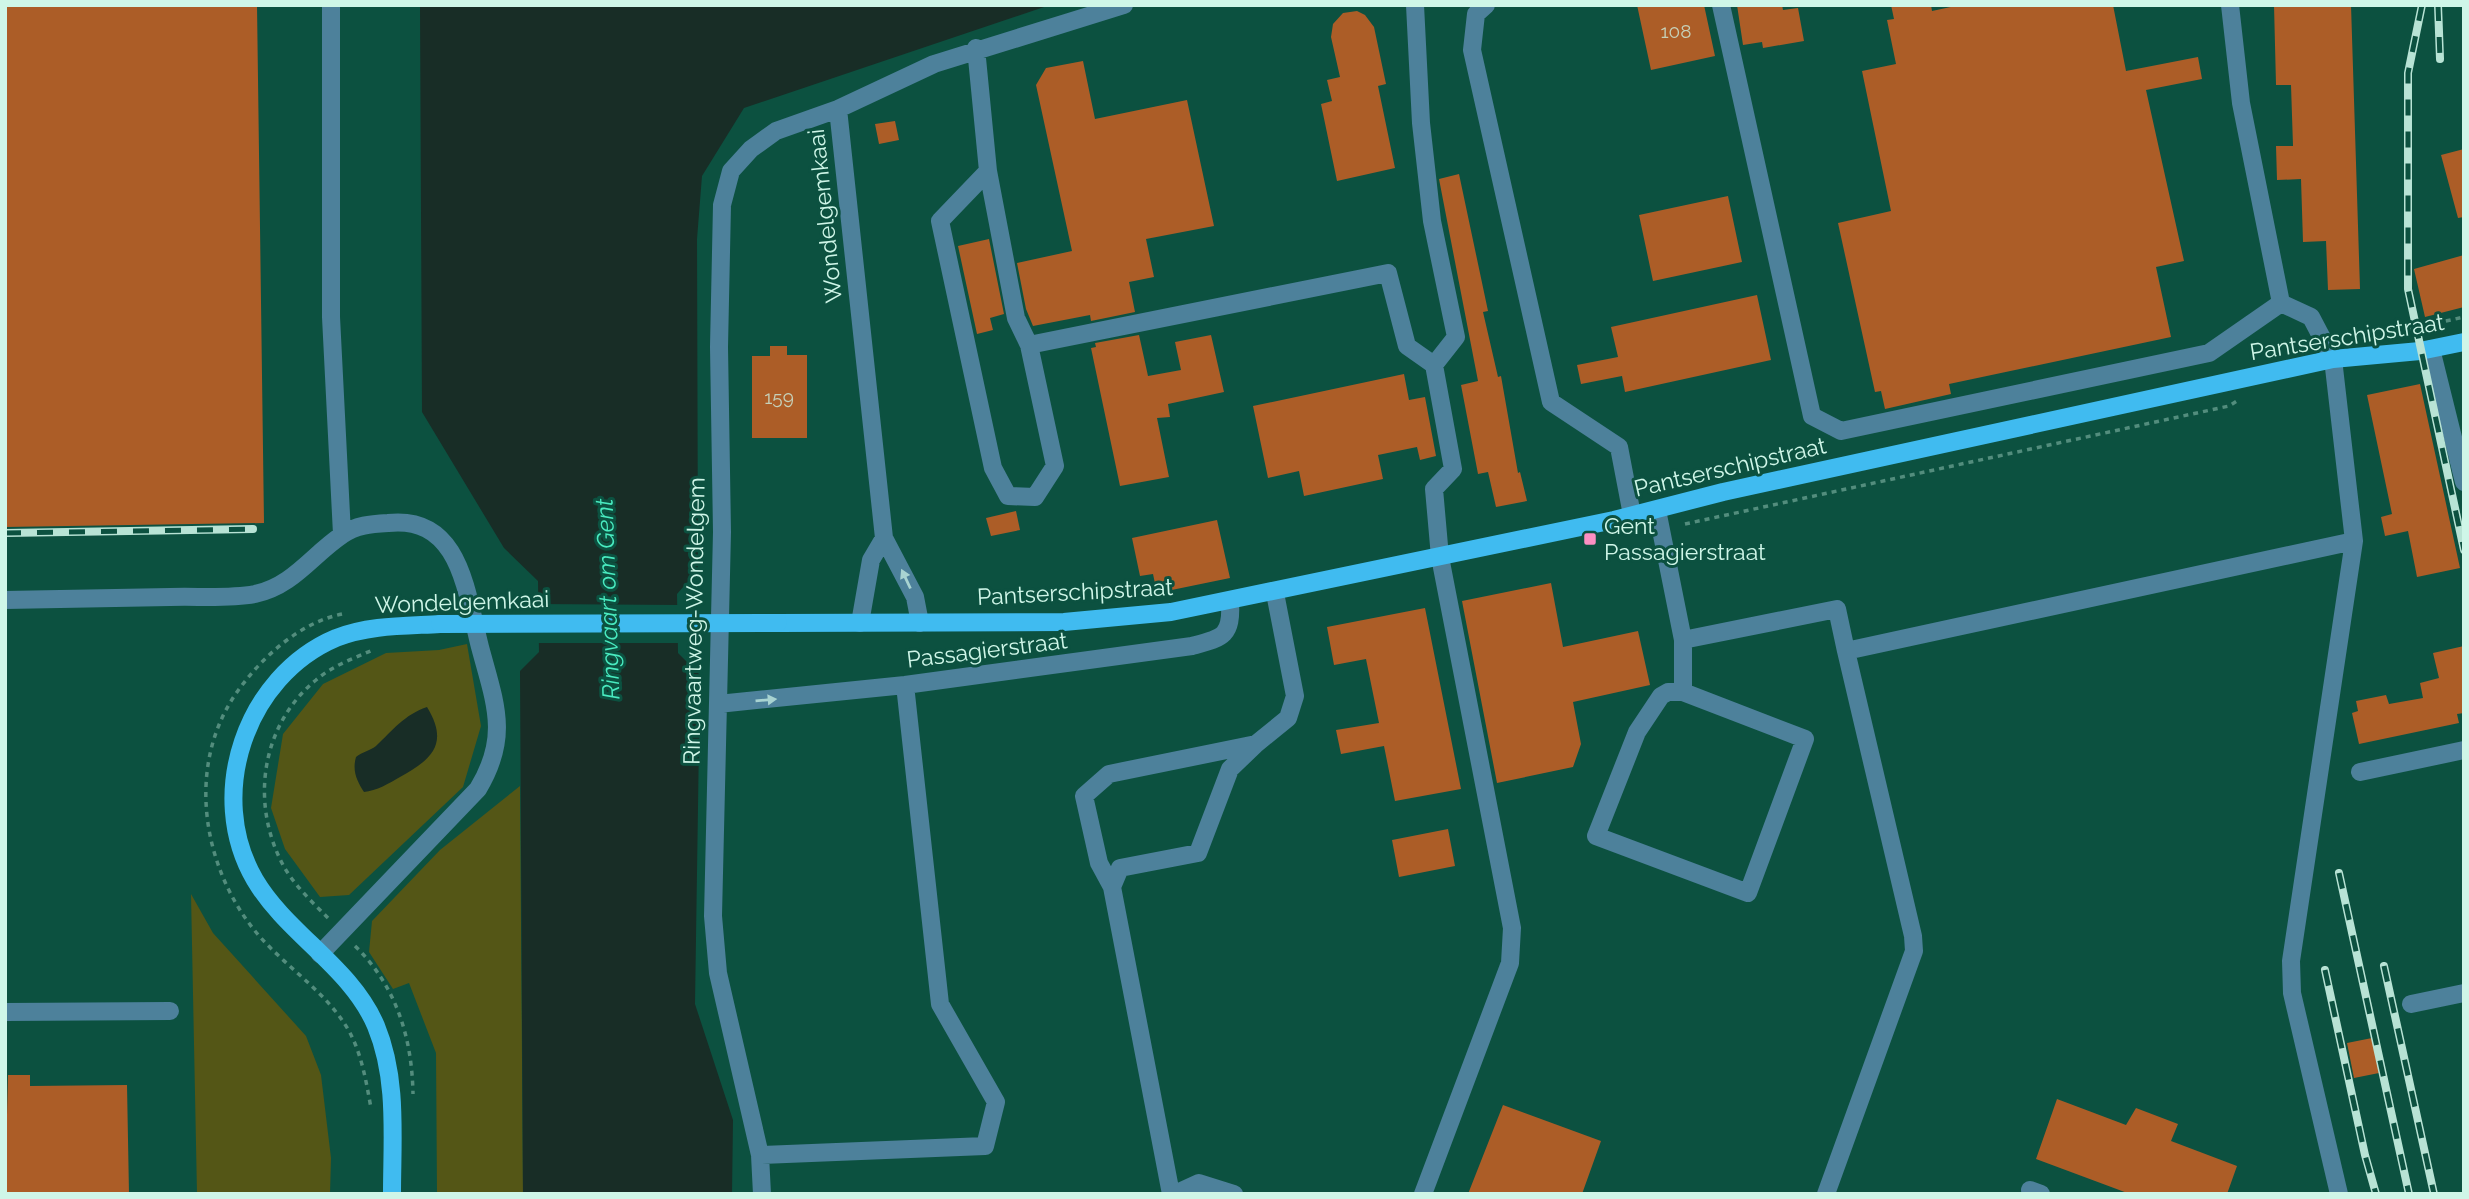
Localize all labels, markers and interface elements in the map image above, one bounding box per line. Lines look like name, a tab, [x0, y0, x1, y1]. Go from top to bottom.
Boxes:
house number: 108	[1660, 20, 1692, 42]
street label: Wondelgemkaai	[802, 128, 847, 304]
street label: Pantserschipstraat	[2248, 308, 2446, 365]
house number: 159	[764, 386, 794, 408]
street label: Pantserschipstraat	[1631, 431, 1829, 502]
street label: Ringvaartweg-Wondelgem	[677, 477, 710, 765]
water label: Ringvaart om Gent	[589, 498, 625, 700]
place label: Gent Passagierstraat	[1604, 512, 1766, 565]
marker: Gent Passagierstraat	[1582, 531, 1598, 547]
one-way arrow	[900, 569, 912, 589]
street label: Pantserschipstraat	[976, 573, 1174, 610]
street label: Wondelgemkaai	[374, 585, 550, 618]
street label: Passagierstraat	[905, 626, 1069, 673]
one-way arrow	[755, 694, 777, 705]

